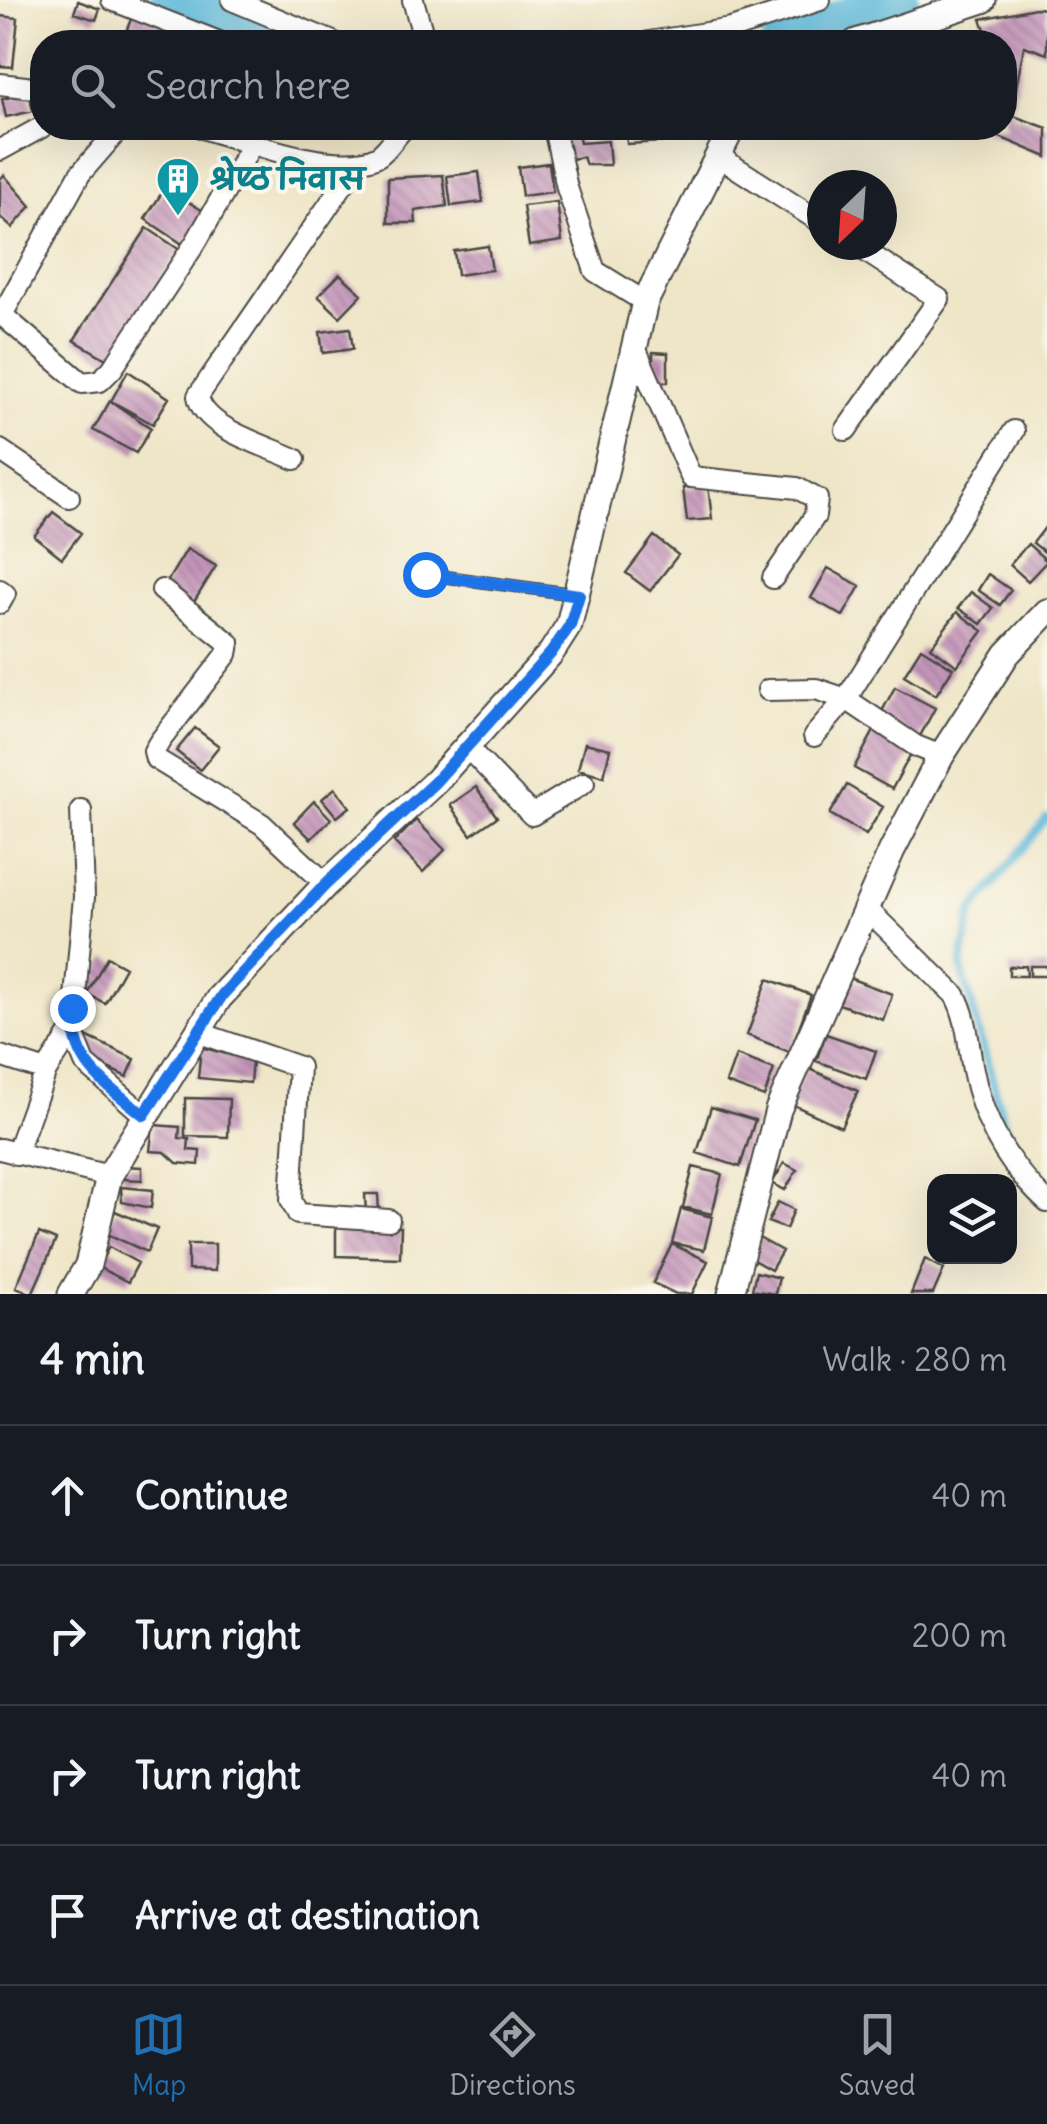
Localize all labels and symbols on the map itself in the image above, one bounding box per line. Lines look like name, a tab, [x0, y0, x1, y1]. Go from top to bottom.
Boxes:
building icon: श्रेष्ठ निवास	[155, 156, 201, 217]
place label: श्रेष्ठ निवास	[210, 156, 367, 198]
north arrow	[807, 170, 897, 260]
route start	[403, 552, 449, 598]
route end	[50, 986, 96, 1032]

